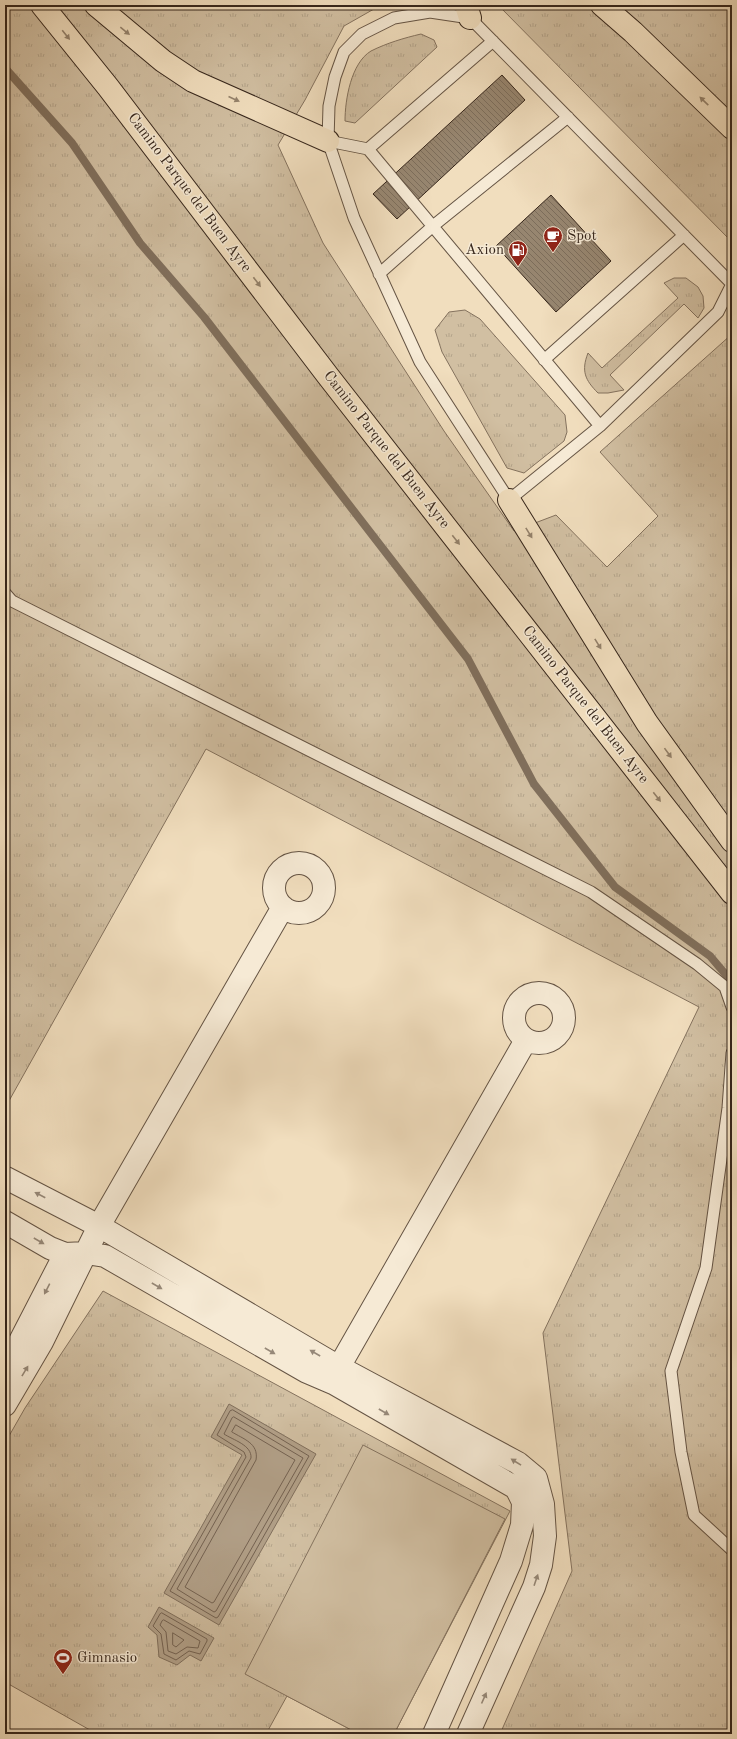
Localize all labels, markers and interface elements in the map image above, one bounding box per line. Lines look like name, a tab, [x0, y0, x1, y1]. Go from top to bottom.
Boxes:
one-way arrow	[120, 26, 130, 35]
one-way arrow	[62, 30, 71, 41]
one-way arrow	[229, 96, 240, 102]
one-way arrow	[699, 96, 709, 106]
street label: Camino Parque del Buen Ayre	[124, 111, 254, 276]
cafe icon: Spot	[542, 225, 564, 253]
place label: Spot	[567, 229, 597, 244]
fuel station icon: Axion	[507, 239, 529, 267]
place label: Axion	[465, 243, 504, 258]
one-way arrow	[253, 277, 261, 288]
street label: Camino Parque del Buen Ayre	[320, 368, 452, 532]
one-way arrow	[526, 527, 533, 539]
one-way arrow	[452, 535, 461, 546]
street label: Camino Parque del Buen Ayre	[519, 623, 651, 787]
one-way arrow	[594, 638, 601, 649]
one-way arrow	[664, 747, 672, 758]
one-way arrow	[653, 792, 661, 803]
one-way arrow	[34, 1192, 46, 1198]
one-way arrow	[33, 1238, 45, 1245]
one-way arrow	[44, 1283, 50, 1295]
one-way arrow	[151, 1283, 163, 1290]
one-way arrow	[264, 1347, 276, 1354]
one-way arrow	[309, 1350, 321, 1357]
one-way arrow	[21, 1366, 29, 1376]
one-way arrow	[378, 1409, 390, 1416]
one-way arrow	[510, 1458, 522, 1465]
one-way arrow	[534, 1573, 540, 1585]
sports icon: Gimnasio	[52, 1647, 74, 1675]
place label: Gimnasio	[77, 1651, 137, 1666]
one-way arrow	[481, 1693, 487, 1704]

